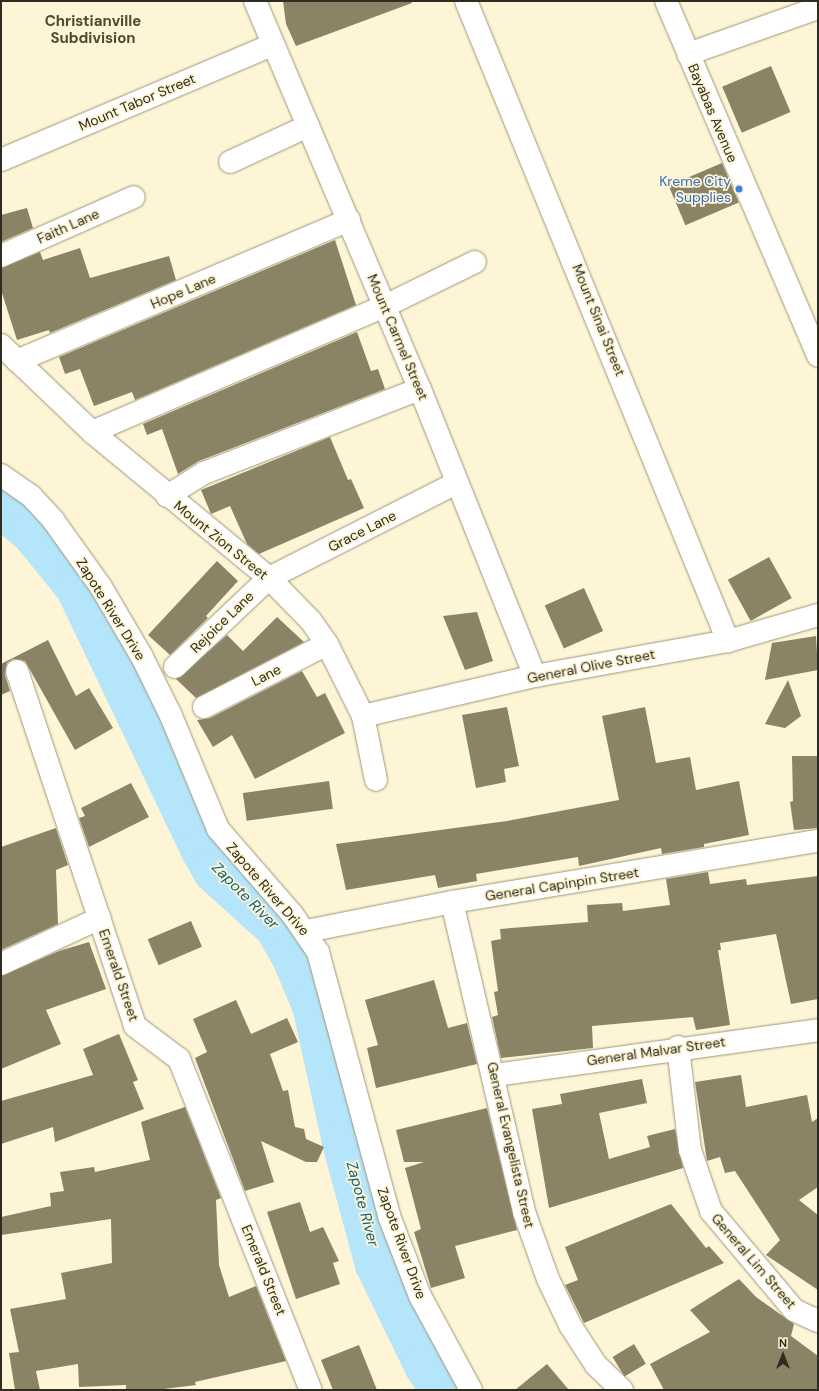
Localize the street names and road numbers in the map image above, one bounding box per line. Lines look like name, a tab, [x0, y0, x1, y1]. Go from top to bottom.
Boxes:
street label: Bayabas Avenue	[685, 61, 741, 165]
street label: Mount Tabor Street	[76, 70, 198, 134]
street label: Faith Lane	[34, 205, 102, 247]
street label: Mount Sinai Street	[569, 262, 629, 378]
street label: Hope Lane	[148, 270, 218, 312]
street label: Mount Carmel Street	[364, 272, 432, 402]
street label: Mount Zion Street	[171, 497, 271, 583]
street label: Grace Lane	[325, 507, 399, 555]
street label: Zapote River Drive	[73, 555, 149, 663]
street label: Rejoice Lane	[187, 588, 257, 656]
street label: General Olive Street	[526, 645, 656, 687]
street label: Lane	[248, 660, 284, 690]
street label: Zapote River Drive	[223, 839, 313, 939]
street label: General Capinpin Street	[484, 864, 640, 904]
street label: Emerald Street	[95, 927, 143, 1023]
street label: General Malvar Street	[586, 1033, 726, 1069]
street label: General Evangelista Street	[484, 1060, 538, 1230]
street label: Zapote River Drive	[374, 1185, 430, 1301]
street label: General Lim Street	[708, 1210, 800, 1312]
street label: Emerald Street	[238, 1222, 290, 1318]

